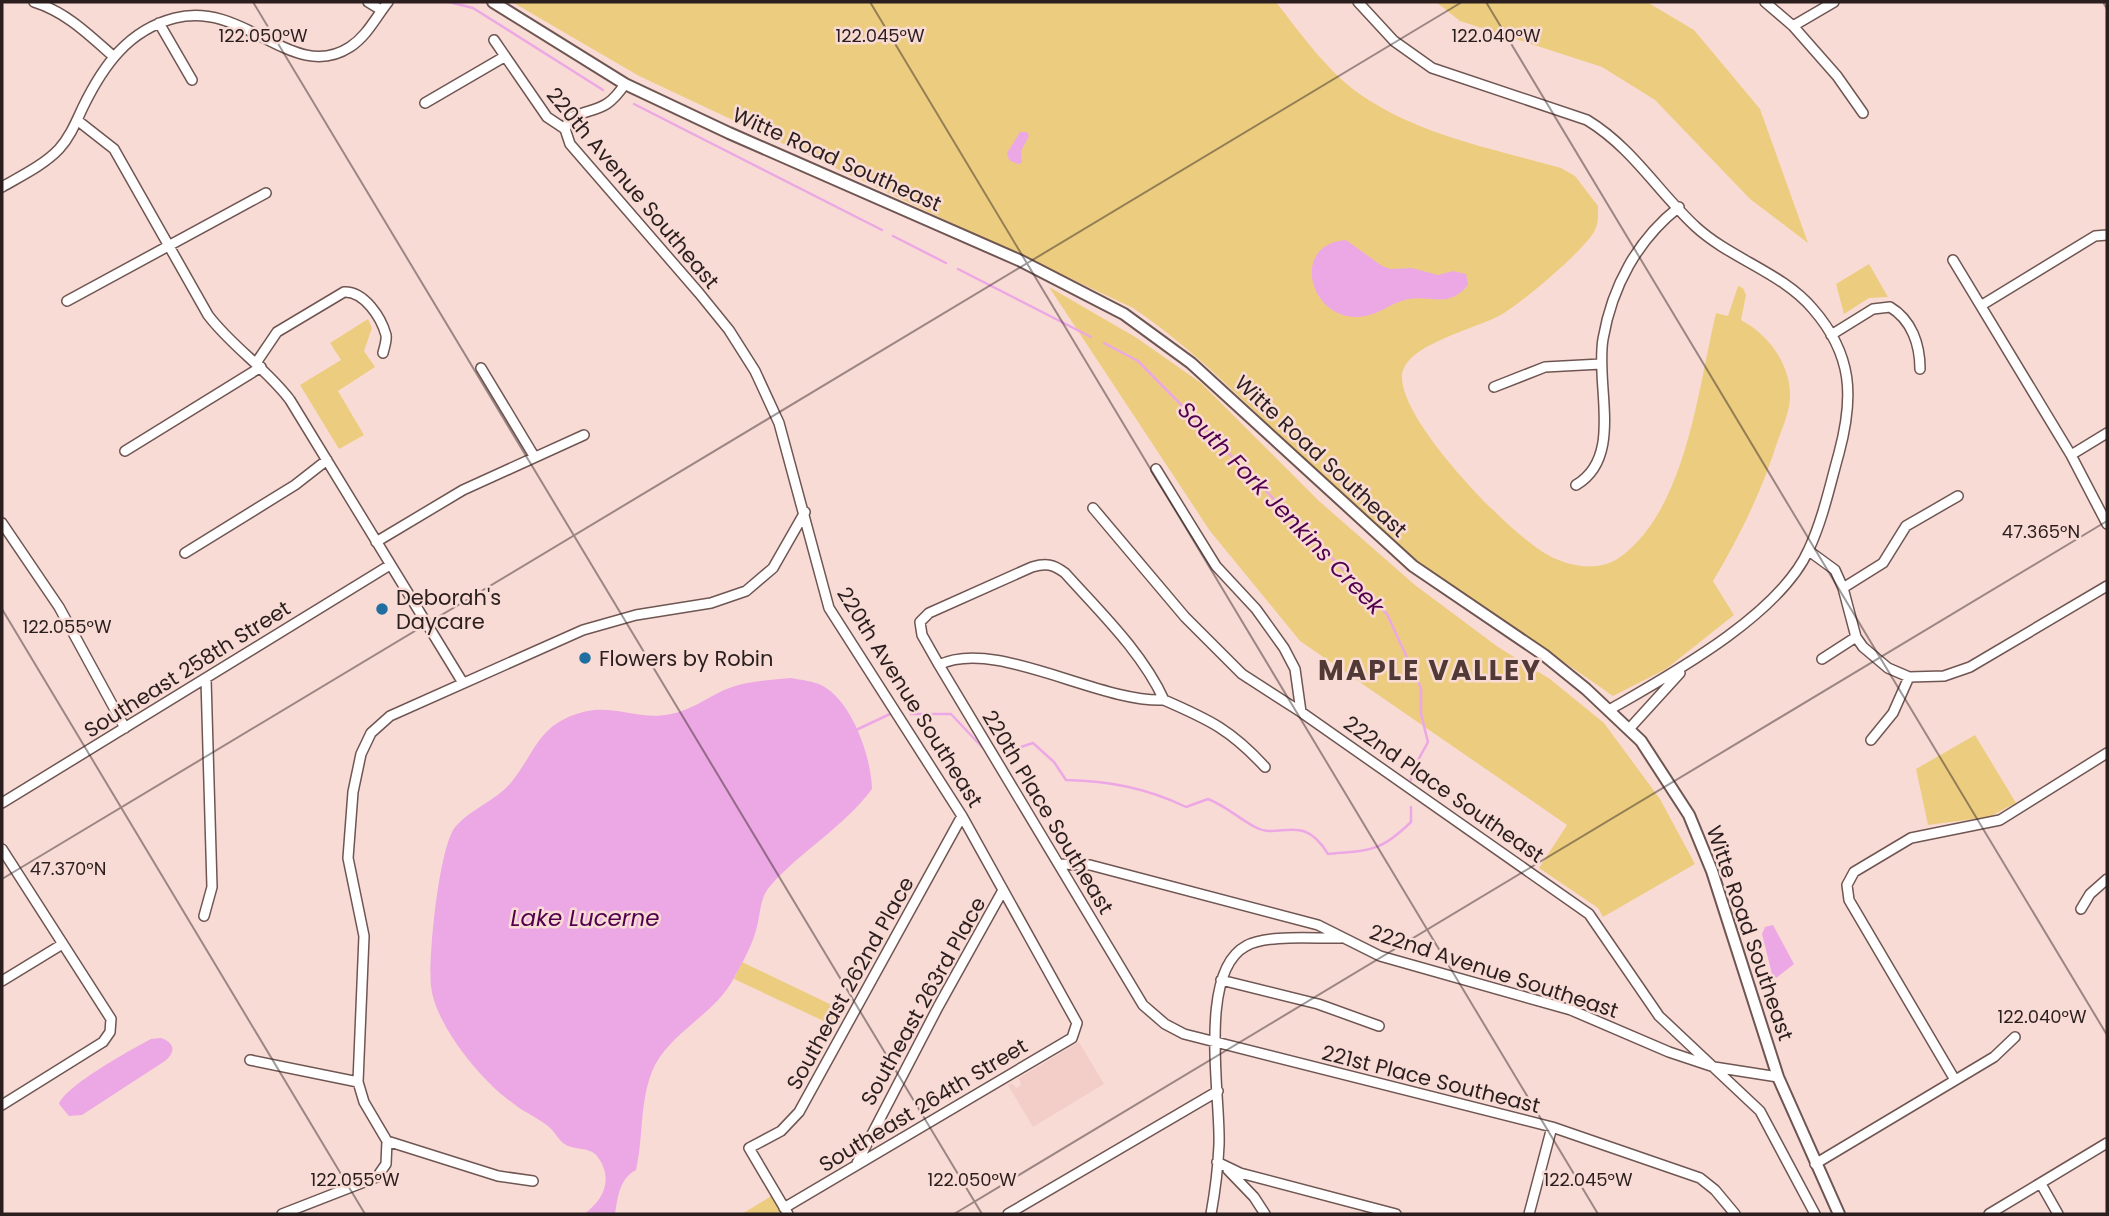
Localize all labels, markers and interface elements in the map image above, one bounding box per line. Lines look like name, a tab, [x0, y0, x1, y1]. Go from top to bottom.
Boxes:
text: 122.050°W	[218, 23, 308, 48]
text: 122.045°W	[835, 23, 925, 48]
text: 122.040°W	[1451, 23, 1541, 48]
street label: 220th Avenue Southeast	[540, 81, 726, 295]
street label: Witte Road Southeast	[728, 100, 946, 218]
street label: Witte Road Southeast	[1229, 368, 1413, 544]
water label: South Fork Jenkins Creek	[1170, 394, 1392, 623]
text: 47.365°N	[2002, 519, 2080, 544]
street label: 220th Avenue Southeast	[830, 581, 990, 813]
place label: Deborah's Daycare	[396, 583, 501, 636]
street label: Southeast 258th Street	[78, 594, 296, 744]
marker: Deborah's Daycare	[374, 601, 390, 617]
text: 122.055°W	[22, 614, 112, 639]
place label: Flowers by Robin	[599, 644, 773, 673]
marker: Flowers by Robin	[577, 650, 593, 666]
district label: MAPLE VALLEY	[1318, 651, 1542, 690]
street label: 220th Place Southeast	[976, 705, 1120, 919]
street label: 222nd Place Southeast	[1338, 709, 1550, 869]
street label: Witte Road Southeast	[1700, 821, 1800, 1045]
text: 47.370°N	[30, 856, 106, 881]
street label: Southeast 262nd Place	[779, 871, 921, 1095]
street label: Southeast 263rd Place	[853, 891, 993, 1111]
water label: Lake Lucerne	[511, 902, 659, 934]
street label: 222nd Avenue Southeast	[1366, 917, 1622, 1025]
text: 122.040°W	[1997, 1004, 2087, 1029]
street label: Southeast 264th Street	[813, 1031, 1033, 1179]
street label: 221st Place Southeast	[1319, 1038, 1543, 1120]
text: 122.055°W	[310, 1167, 400, 1192]
text: 122.050°W	[927, 1167, 1017, 1192]
text: 122.045°W	[1543, 1167, 1633, 1192]

